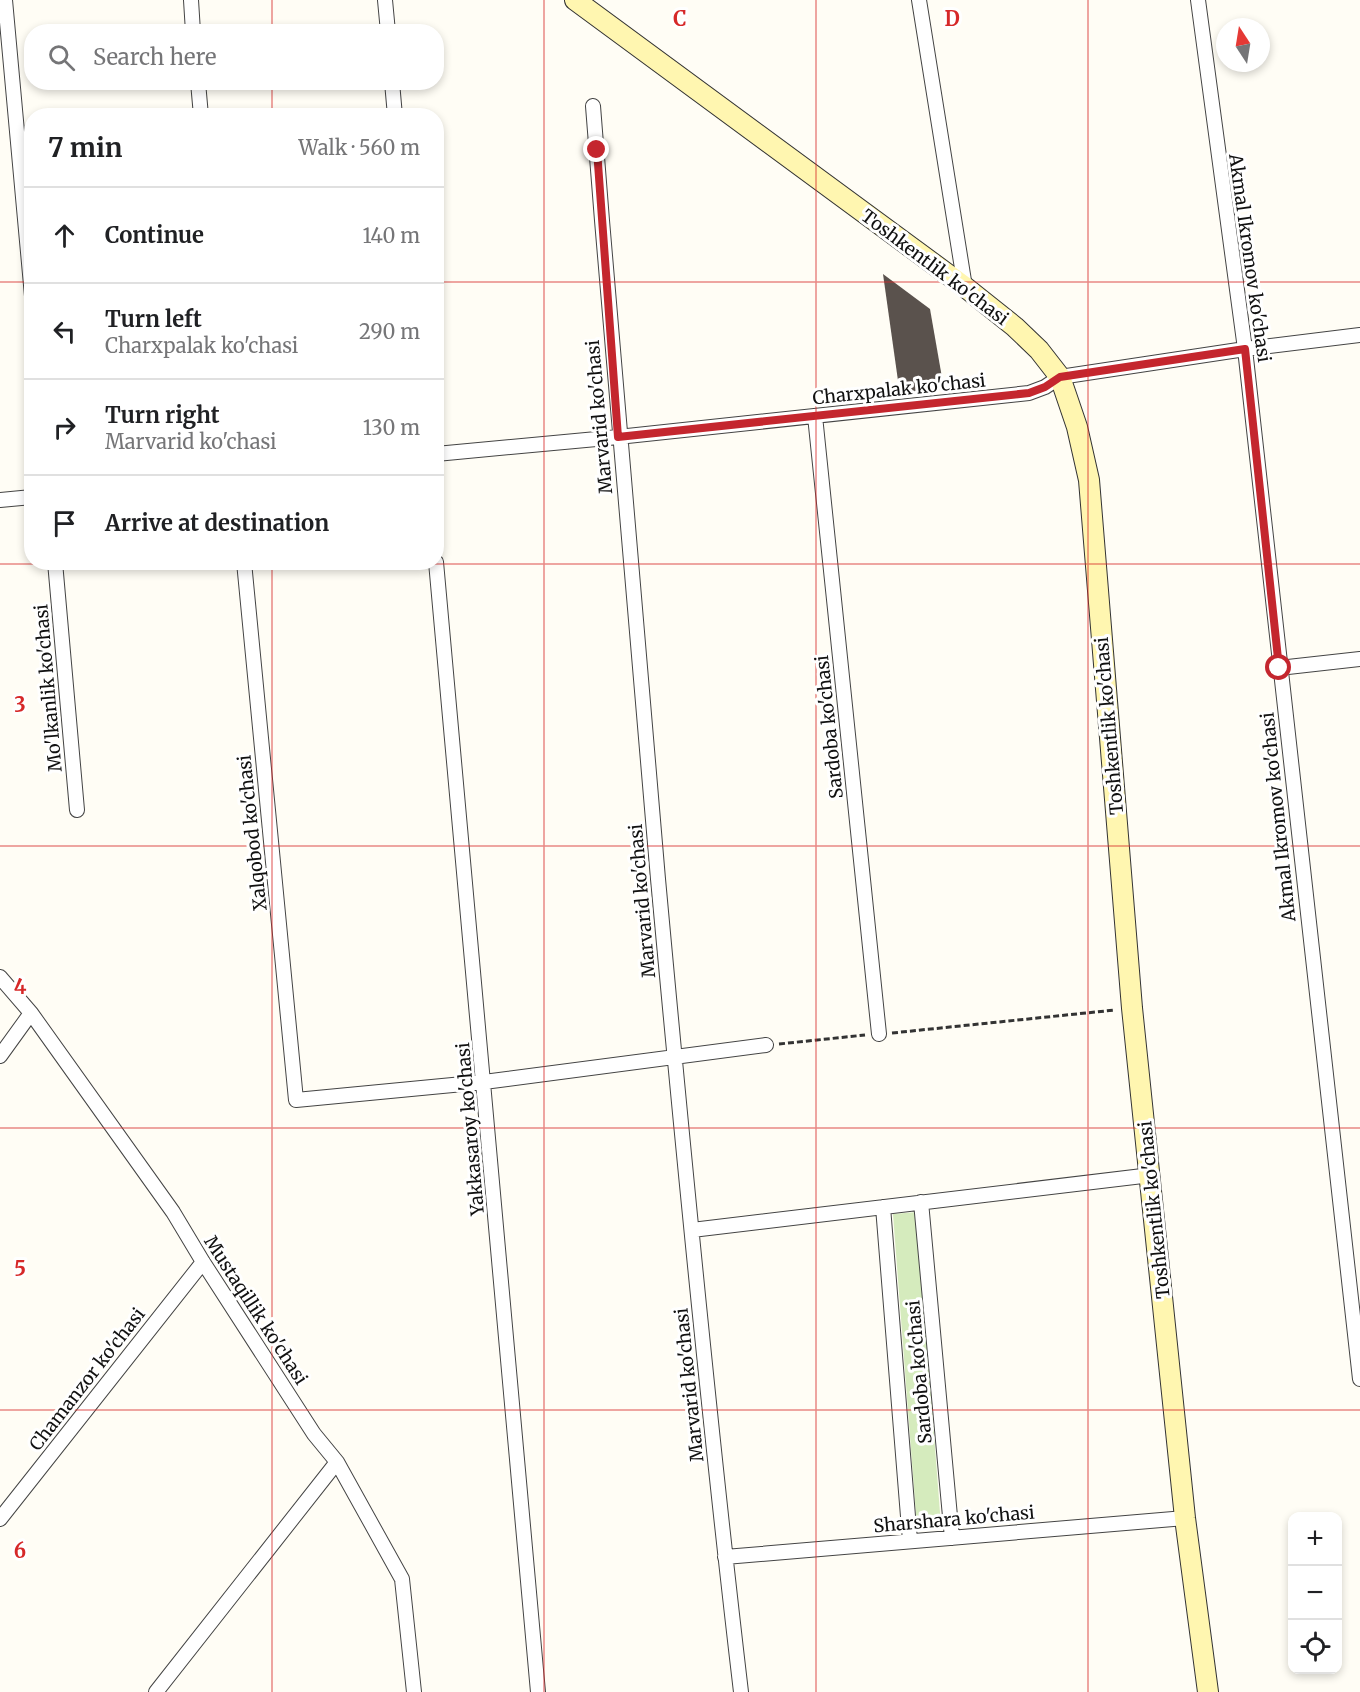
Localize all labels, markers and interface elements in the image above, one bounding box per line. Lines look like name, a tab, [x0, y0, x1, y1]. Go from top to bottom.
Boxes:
text: C	[673, 6, 687, 31]
text: D	[944, 6, 960, 31]
north arrow	[1216, 18, 1270, 72]
search box	[24, 24, 444, 90]
icon: search	[45, 41, 78, 74]
text: Search here	[93, 43, 216, 71]
text: 7 min	[48, 131, 122, 164]
text: Walk · 560 m	[299, 135, 420, 160]
route end	[583, 136, 609, 162]
street label: Akmal Ikromov ko'chasi	[1224, 151, 1276, 364]
street label: Toshkentlik ko'chasi	[857, 204, 1013, 330]
icon: ahead	[48, 219, 81, 252]
text: Continue	[105, 221, 204, 249]
text: 140 m	[363, 223, 420, 248]
text: Turn left	[105, 305, 202, 333]
icon: left	[48, 315, 81, 348]
text: 290 m	[359, 319, 420, 344]
text: Charxpalak ko'chasi	[105, 333, 298, 358]
street label: Marvarid ko'chasi	[581, 339, 617, 495]
street label: Charxpalak ko'chasi	[811, 368, 987, 410]
text: Turn right	[105, 401, 219, 429]
icon: right	[48, 411, 81, 444]
text: 130 m	[363, 415, 420, 440]
text: Marvarid ko'chasi	[105, 429, 277, 454]
icon: arrive	[48, 507, 81, 540]
text: Arrive at destination	[105, 509, 329, 537]
street label: Mo'lkanlik ko'chasi	[29, 603, 67, 773]
street label: Toshkentlik ko'chasi	[1090, 636, 1128, 816]
street label: Sardoba ko'chasi	[810, 654, 848, 800]
route start	[1265, 654, 1291, 680]
text: 3	[14, 692, 26, 717]
street label: Akmal Ikromov ko'chasi	[1256, 711, 1301, 924]
street label: Xalqobod ko'chasi	[232, 754, 272, 912]
street label: Marvarid ko'chasi	[624, 823, 660, 979]
text: 4	[14, 974, 27, 999]
street label: Yakkasaroy ko'chasi	[451, 1041, 489, 1217]
street label: Toshkentlik ko'chasi	[1133, 1120, 1175, 1300]
street label: Mustaqillik ko'chasi	[199, 1231, 313, 1389]
text: 5	[14, 1256, 26, 1281]
street label: Sardoba ko'chasi	[901, 1299, 937, 1445]
street label: Chamanzor ko'chasi	[24, 1303, 150, 1455]
street label: Marvarid ko'chasi	[669, 1307, 709, 1463]
street label: Sharshara ko'chasi	[873, 1500, 1036, 1537]
map controls	[1288, 1512, 1342, 1674]
button: +	[1288, 1512, 1342, 1566]
text: 6	[14, 1538, 26, 1563]
button: −	[1288, 1566, 1342, 1620]
button: locate	[1288, 1620, 1342, 1674]

